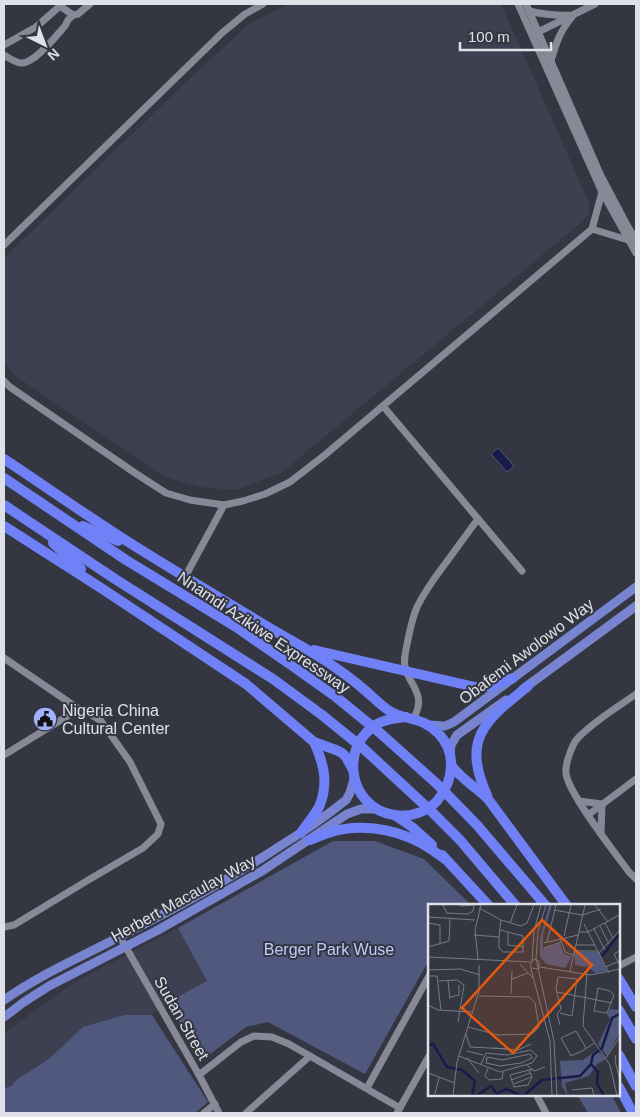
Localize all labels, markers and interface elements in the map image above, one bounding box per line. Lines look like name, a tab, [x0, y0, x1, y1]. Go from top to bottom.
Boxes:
north arrow	[20, 20, 70, 70]
scale bar	[460, 20, 551, 52]
text: 100 m	[468, 28, 510, 45]
text: N	[45, 45, 63, 64]
street label: Nnamdi Azikiwe Expressway	[175, 568, 353, 696]
street label: Obafemi Awolowo Way	[456, 595, 597, 707]
place label: Nigeria China Cultural Center	[62, 702, 170, 737]
public building icon: Nigeria China Cultural Center	[32, 706, 58, 732]
street label: Herbert Macaulay Way	[108, 852, 258, 945]
inset map	[428, 904, 620, 1097]
park label: Berger Park Wuse	[264, 941, 394, 958]
street label: Sudan Street	[151, 974, 213, 1063]

